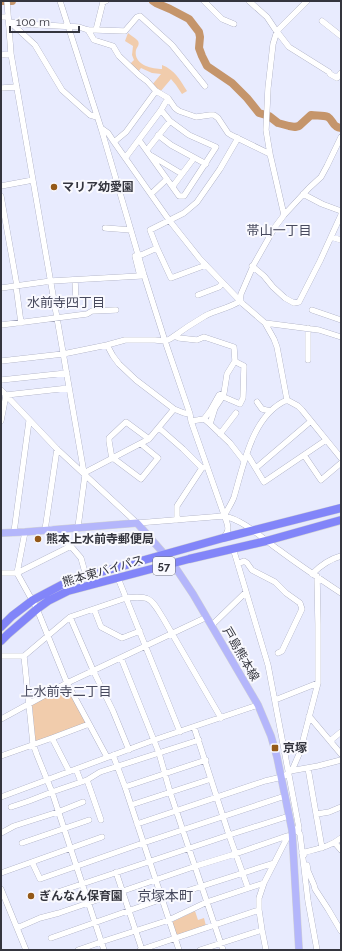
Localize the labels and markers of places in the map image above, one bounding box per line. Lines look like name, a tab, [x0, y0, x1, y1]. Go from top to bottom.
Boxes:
place label: マリア幼愛園	[62, 180, 134, 194]
marker: マリア幼愛園	[49, 182, 59, 192]
place label: 熊本上水前寺郵便局	[46, 532, 154, 546]
marker: 熊本上水前寺郵便局	[33, 534, 43, 544]
place label: 京塚	[283, 741, 307, 755]
marker: 京塚	[270, 743, 280, 753]
place label: ぎんなん保育園	[39, 889, 123, 903]
marker: ぎんなん保育園	[26, 891, 36, 901]

